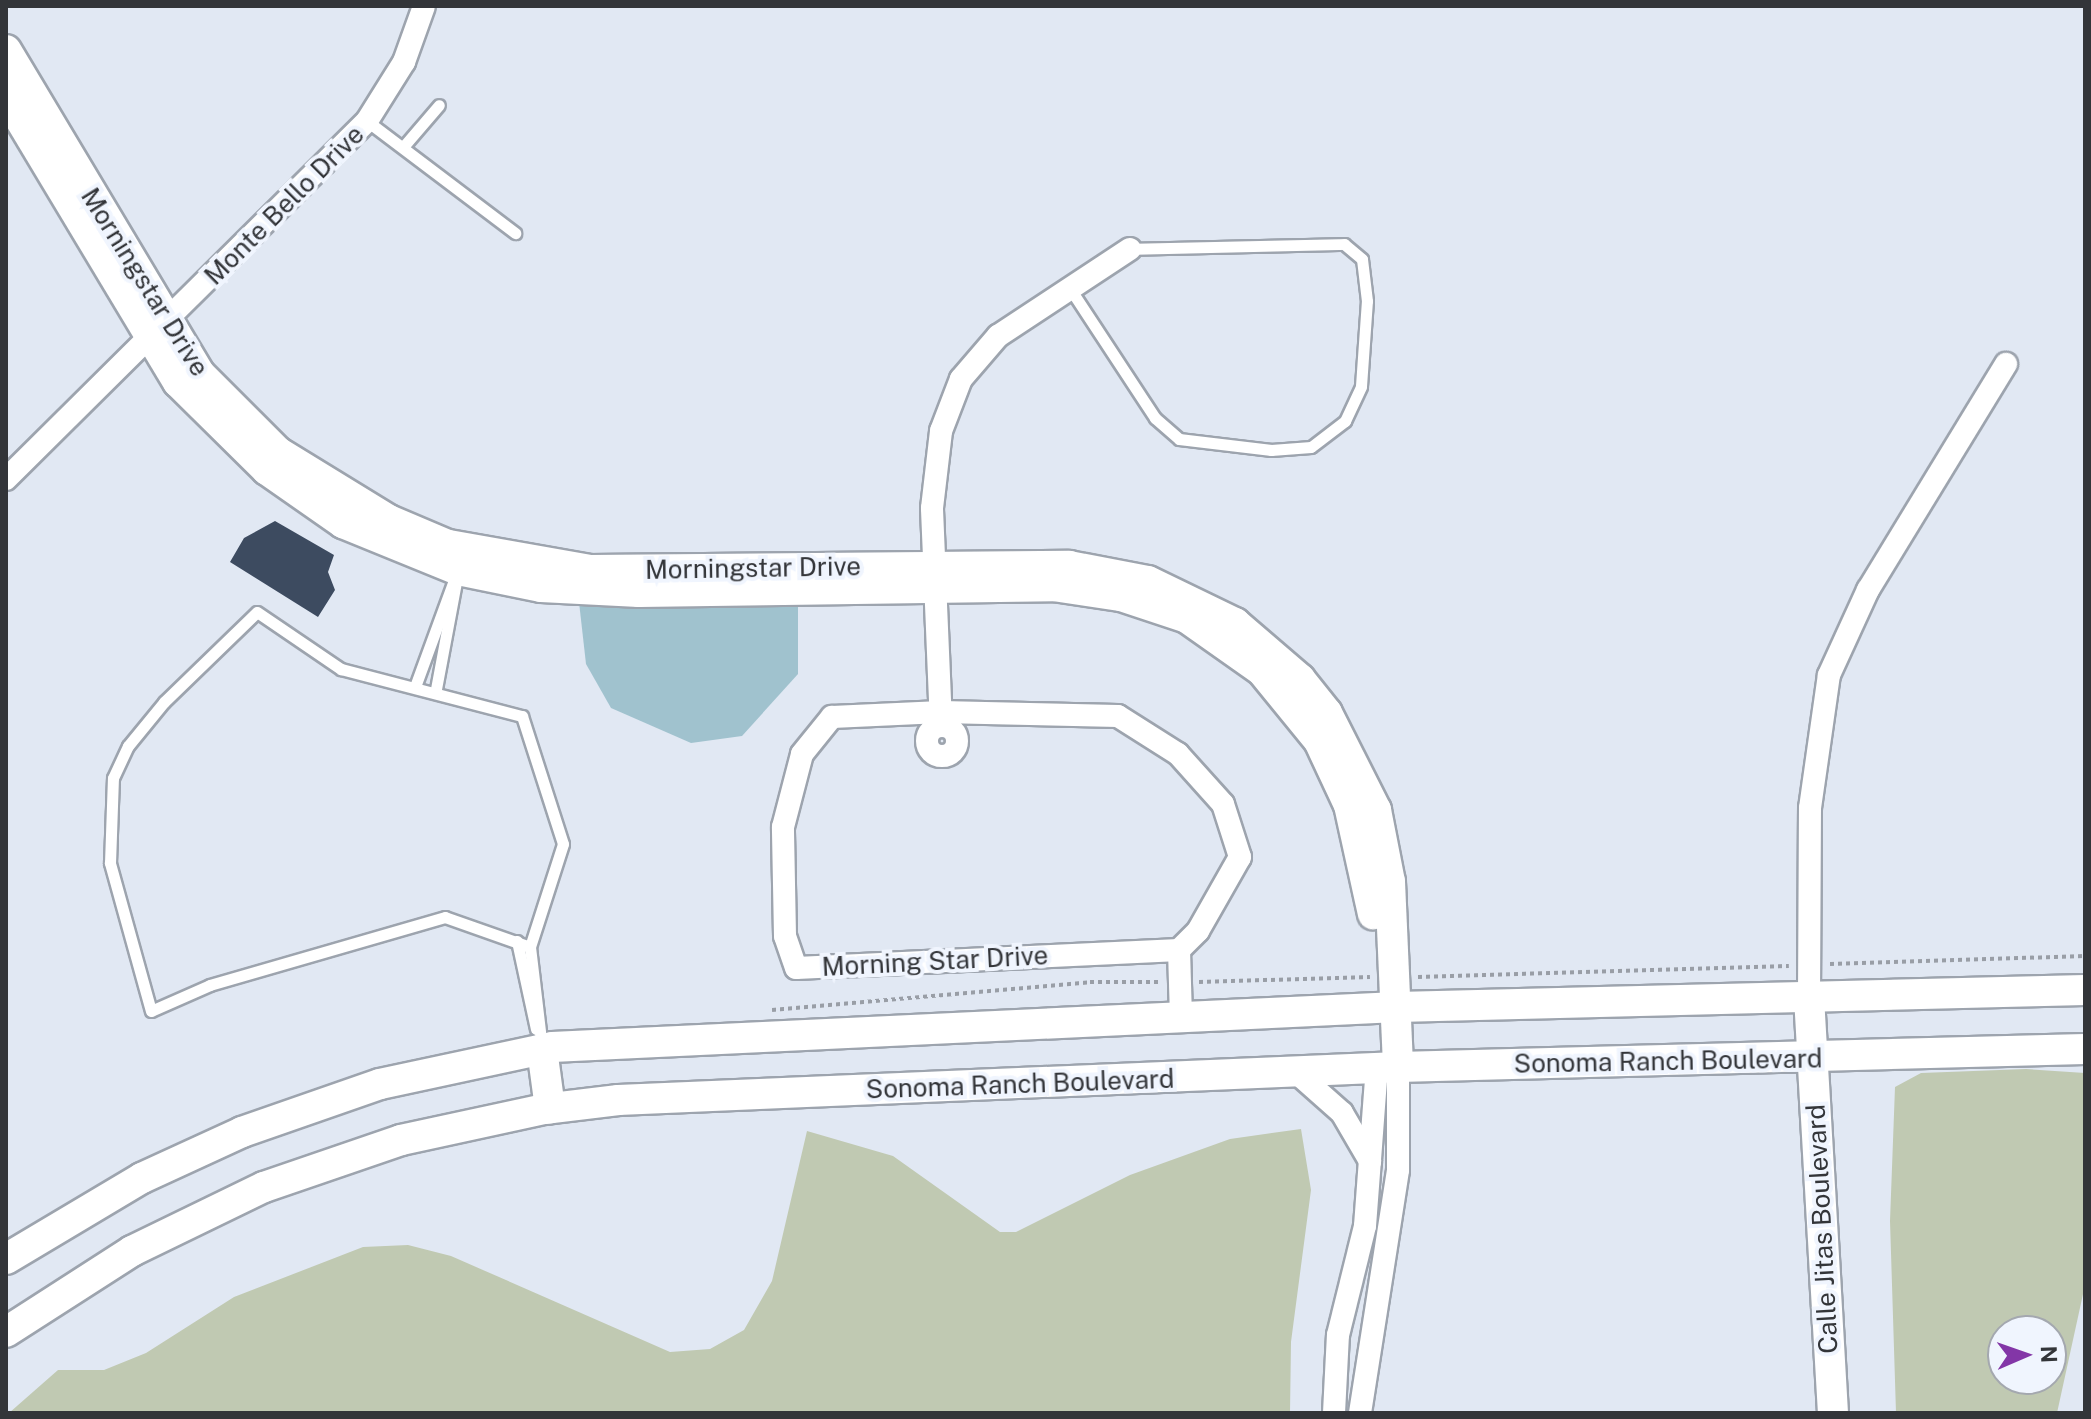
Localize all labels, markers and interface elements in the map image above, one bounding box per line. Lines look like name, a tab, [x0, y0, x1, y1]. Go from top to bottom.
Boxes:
street label: Monte Bello Drive	[198, 119, 370, 291]
street label: Morningstar Drive	[75, 182, 215, 382]
street label: Morningstar Drive	[645, 551, 861, 585]
street label: Morning Star Drive	[821, 939, 1049, 983]
street label: Sonoma Ranch Boulevard	[1513, 1043, 1823, 1079]
street label: Sonoma Ranch Boulevard	[865, 1063, 1175, 1105]
street label: Calle Jitas Boulevard	[1800, 1103, 1844, 1355]
north arrow	[1987, 1315, 2067, 1395]
text: N	[2036, 1345, 2062, 1363]

